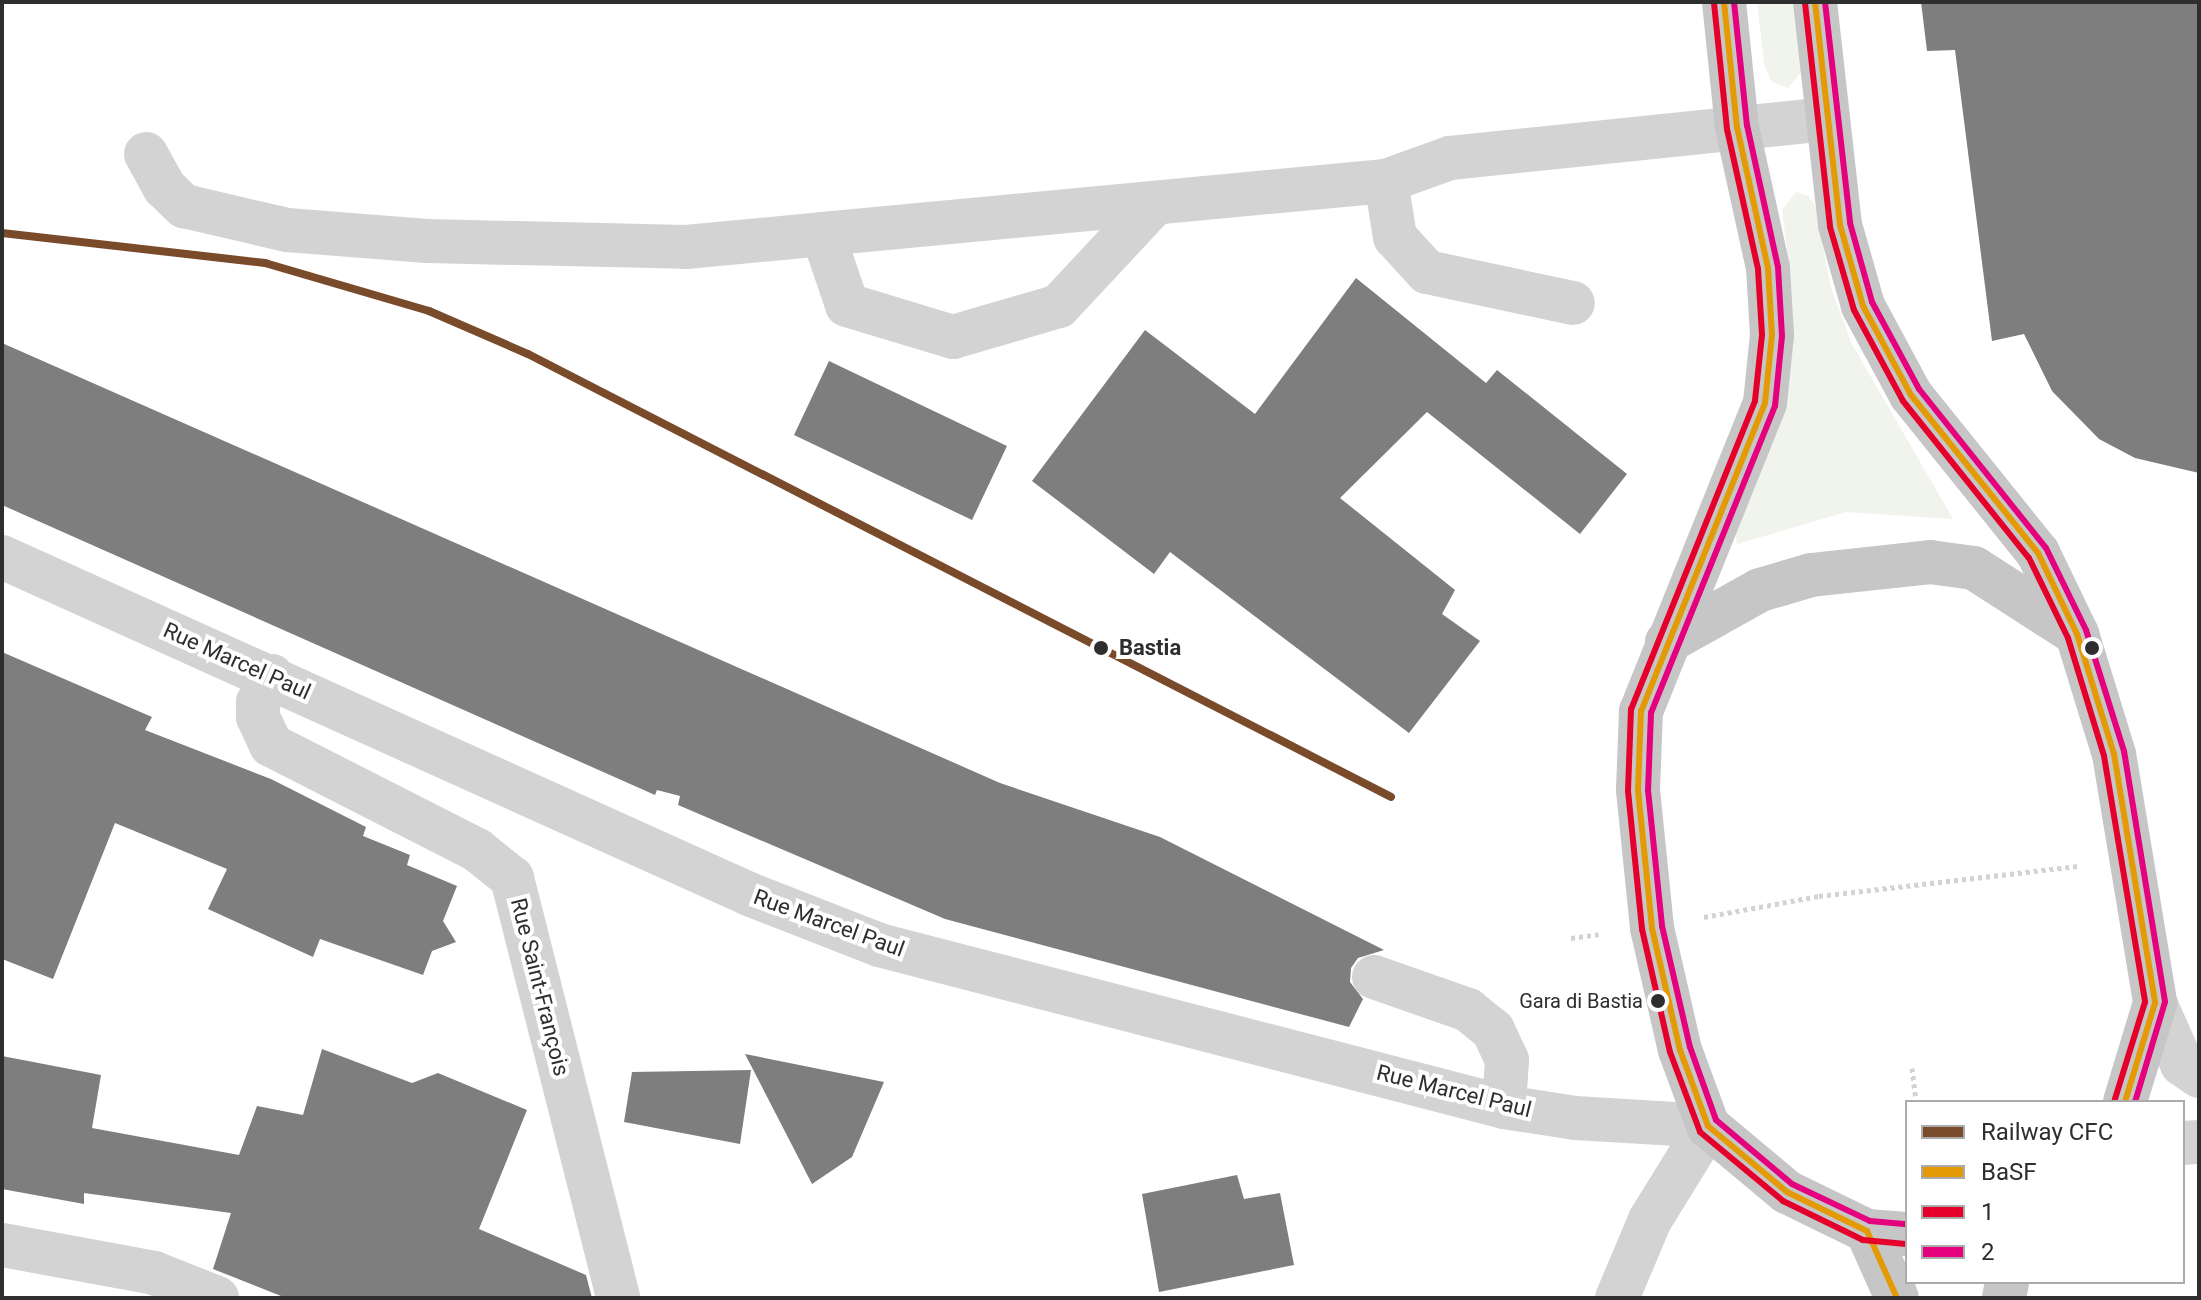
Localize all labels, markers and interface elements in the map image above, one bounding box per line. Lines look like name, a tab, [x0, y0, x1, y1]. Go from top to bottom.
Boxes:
street label: Rue Marcel Paul	[159, 617, 315, 705]
place label: Bastia	[1119, 635, 1181, 661]
marker: Bastia	[1090, 637, 1112, 659]
unlabelled marker	[2084, 640, 2100, 656]
street label: Rue Marcel Paul	[750, 884, 908, 962]
street label: Rue Saint-François	[505, 895, 575, 1079]
place label: Gara di Bastia	[1519, 989, 1643, 1013]
marker: Gara di Bastia	[1650, 993, 1666, 1009]
street label: Rue Marcel Paul	[1374, 1059, 1534, 1123]
legend	[1905, 1100, 2185, 1284]
text: Railway CFC	[1981, 1118, 2113, 1146]
text: BaSF	[1981, 1158, 2037, 1186]
text: 1	[1981, 1198, 1995, 1226]
text: 2	[1981, 1238, 1995, 1266]

